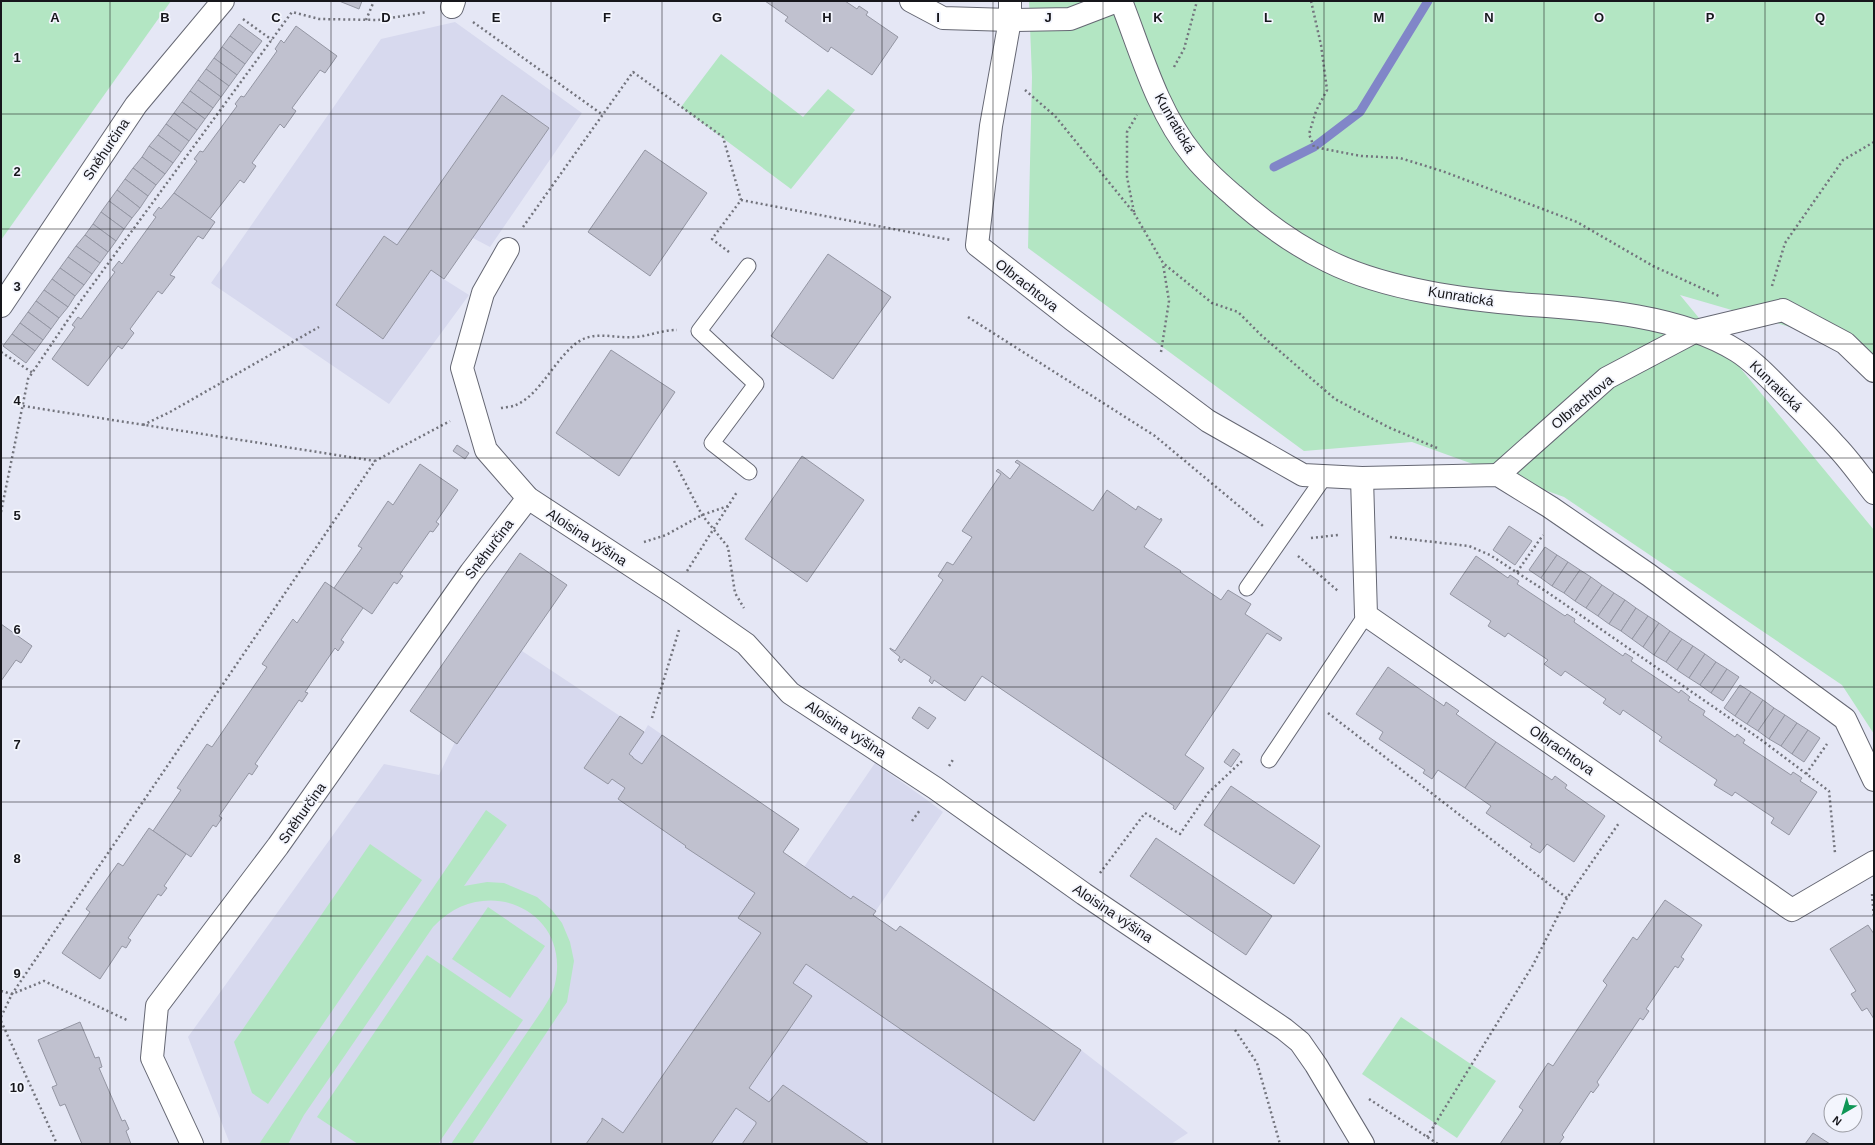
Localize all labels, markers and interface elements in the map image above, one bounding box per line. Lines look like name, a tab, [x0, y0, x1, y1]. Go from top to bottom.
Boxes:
text: A	[50, 10, 60, 25]
text: B	[160, 10, 170, 25]
text: C	[271, 10, 281, 25]
text: D	[381, 10, 391, 25]
text: E	[492, 10, 501, 25]
text: F	[603, 10, 611, 25]
text: G	[712, 10, 722, 25]
text: H	[822, 10, 832, 25]
text: I	[936, 10, 940, 25]
text: J	[1044, 10, 1052, 25]
text: K	[1153, 10, 1163, 25]
text: L	[1264, 10, 1272, 25]
text: M	[1374, 10, 1384, 25]
text: N	[1484, 10, 1494, 25]
text: O	[1594, 10, 1604, 25]
text: P	[1706, 10, 1715, 25]
text: Q	[1815, 10, 1825, 25]
text: 1	[13, 50, 21, 65]
street label: Kunratická	[1152, 90, 1199, 156]
street label: Sněhurčina	[80, 115, 133, 183]
text: 2	[13, 164, 21, 179]
street label: Olbrachtova	[992, 255, 1062, 315]
text: 3	[13, 279, 21, 294]
street label: Kunratická	[1427, 283, 1495, 309]
street label: Kunratická	[1747, 357, 1805, 415]
street label: Olbrachtova	[1548, 371, 1616, 432]
text: 4	[13, 393, 21, 408]
street label: Aloisina výšina	[544, 505, 630, 569]
text: 5	[13, 508, 21, 523]
street label: Sněhurčina	[461, 516, 517, 582]
text: 6	[13, 622, 21, 637]
street label: Aloisina výšina	[803, 697, 889, 761]
street label: Olbrachtova	[1526, 722, 1598, 778]
text: 7	[13, 737, 21, 752]
street label: Sněhurčina	[275, 779, 329, 847]
text: 8	[13, 851, 21, 866]
street label: Aloisina výšina	[1070, 880, 1156, 946]
text: 9	[13, 966, 21, 981]
text: 10	[10, 1080, 24, 1095]
north arrow	[1823, 1093, 1863, 1133]
text: N	[1830, 1114, 1844, 1128]

